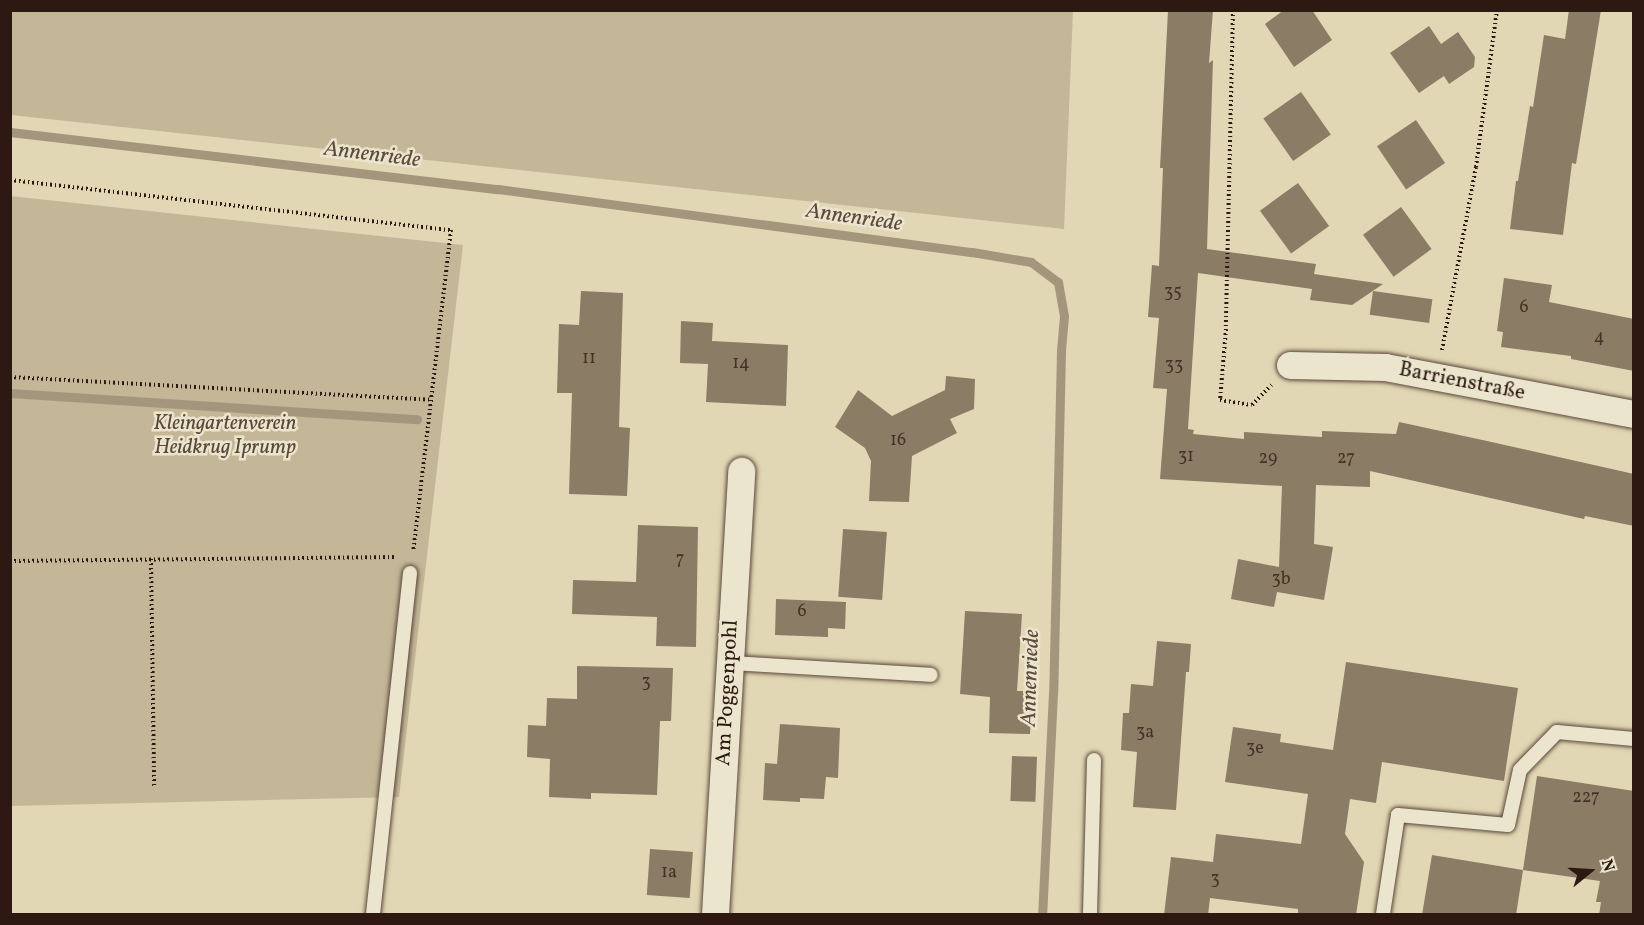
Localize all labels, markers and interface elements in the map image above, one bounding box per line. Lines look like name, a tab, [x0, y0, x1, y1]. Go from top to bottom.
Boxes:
water label: Annenriede	[322, 136, 422, 174]
water label: Annenriede	[804, 198, 904, 238]
house number: 35	[1164, 282, 1182, 304]
house number: 6	[1519, 297, 1529, 319]
house number: 4	[1594, 327, 1604, 349]
house number: 11	[582, 348, 596, 370]
house number: 14	[732, 353, 750, 375]
house number: 33	[1165, 355, 1183, 377]
street label: Barrienstraße	[1397, 357, 1527, 407]
park label: Kleingartenverein Heidkrug Iprump	[154, 411, 296, 461]
house number: 16	[890, 430, 906, 452]
house number: 31	[1178, 446, 1194, 468]
house number: 29	[1259, 448, 1277, 470]
house number: 27	[1337, 448, 1355, 470]
house number: 7	[676, 549, 684, 571]
house number: 3b	[1271, 569, 1291, 591]
house number: 6	[797, 601, 807, 623]
street label: Am Poggenpohl	[712, 619, 744, 767]
water label: Annenriede	[1016, 629, 1046, 727]
house number: 3	[641, 672, 651, 694]
house number: 3a	[1136, 722, 1154, 744]
house number: 3e	[1246, 738, 1264, 760]
house number: 227	[1572, 787, 1600, 809]
north arrow	[1560, 841, 1620, 901]
text: N	[1595, 857, 1619, 874]
house number: 1a	[661, 862, 677, 884]
house number: 3	[1210, 869, 1220, 891]

